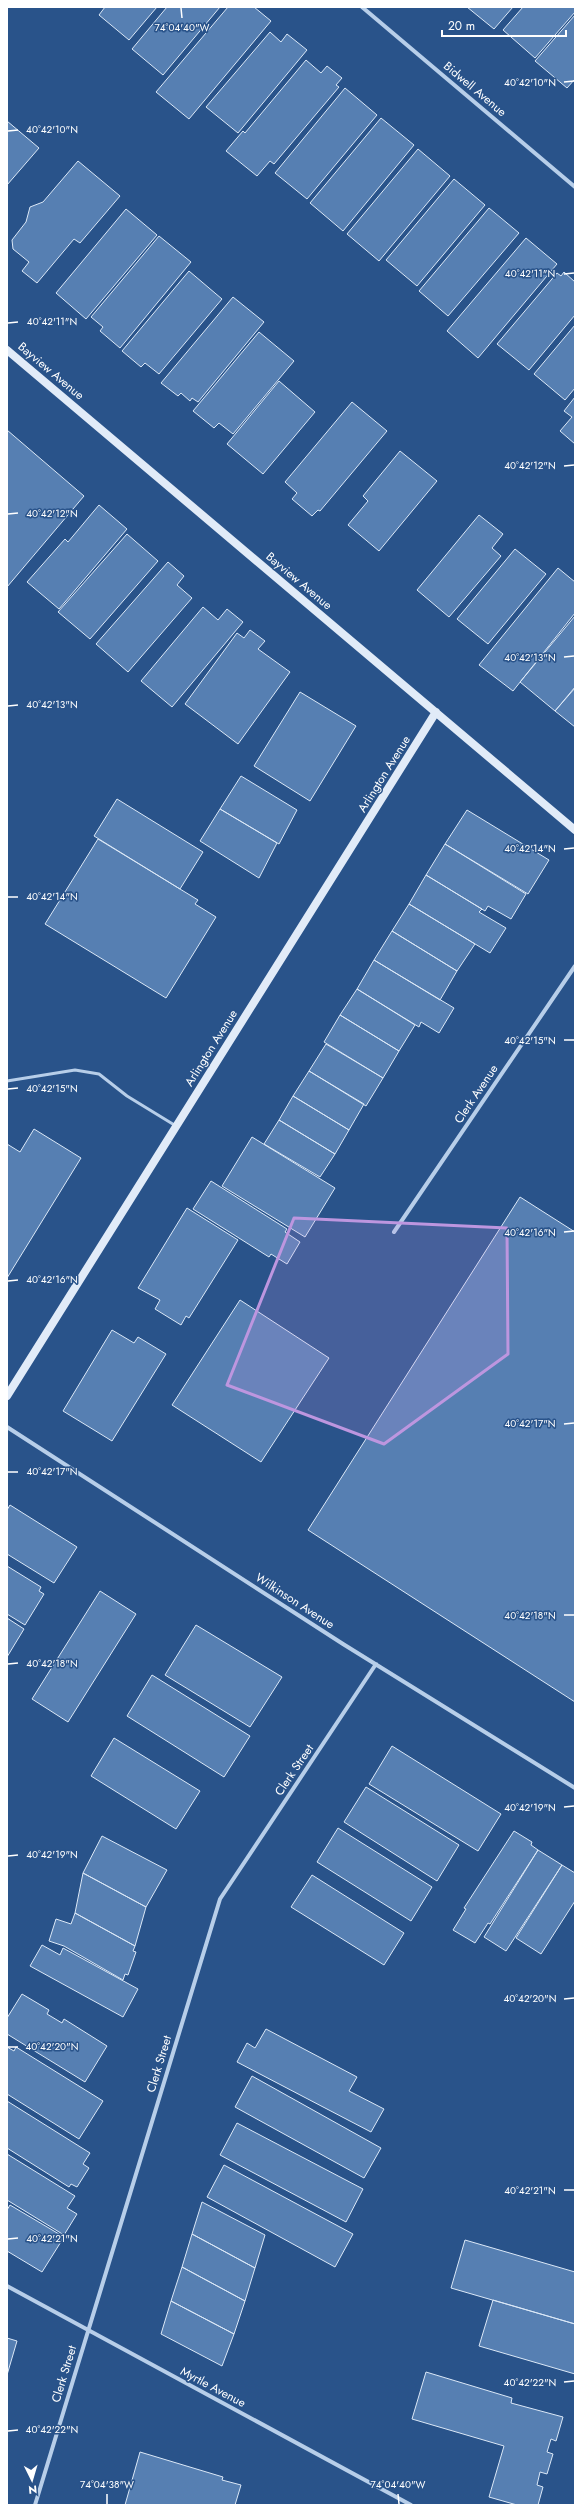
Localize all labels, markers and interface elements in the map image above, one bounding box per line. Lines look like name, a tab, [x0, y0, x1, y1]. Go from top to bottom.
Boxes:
scale bar	[442, 12, 566, 38]
text: 20 m	[448, 17, 475, 35]
text: 74°04'40"W	[155, 20, 210, 35]
street label: Bidwell Avenue	[440, 57, 510, 121]
text: 40°42'10"N	[504, 75, 556, 90]
text: 40°42'10"N	[26, 122, 78, 137]
text: 40°42'11"N	[505, 266, 555, 281]
text: 40°42'11"N	[27, 314, 77, 329]
street label: Bayview Avenue	[14, 338, 88, 404]
text: 40°42'12"N	[504, 458, 556, 473]
text: 40°42'12"N	[26, 506, 78, 521]
street label: Bayview Avenue	[262, 548, 336, 614]
text: 40°42'13"N	[504, 650, 556, 665]
text: 40°42'13"N	[26, 697, 78, 712]
street label: Arlington Avenue	[353, 732, 415, 816]
text: 40°42'14"N	[504, 841, 556, 856]
text: 40°42'14"N	[26, 889, 78, 904]
street label: Arlington Avenue	[180, 1006, 242, 1090]
text: 40°42'15"N	[504, 1033, 556, 1048]
street label: Clerk Avenue	[450, 1061, 502, 1127]
text: 40°42'15"N	[26, 1081, 78, 1096]
text: 40°42'16"N	[504, 1225, 556, 1240]
text: 40°42'16"N	[26, 1272, 78, 1287]
text: 40°42'17"N	[504, 1416, 556, 1431]
text: 40°42'17"N	[26, 1464, 78, 1479]
street label: Wilkinson Avenue	[252, 1569, 338, 1633]
text: 40°42'18"N	[504, 1608, 556, 1623]
text: 40°42'18"N	[26, 1656, 78, 1671]
street label: Clerk Street	[270, 1741, 318, 1799]
text: 40°42'19"N	[504, 1800, 556, 1815]
text: 40°42'19"N	[26, 1847, 78, 1862]
text: 40°42'20"N	[503, 1991, 557, 2006]
street label: Clerk Street	[142, 2033, 176, 2095]
text: 40°42'20"N	[25, 2039, 79, 2054]
text: 40°42'21"N	[504, 2183, 556, 2198]
text: 40°42'21"N	[26, 2231, 78, 2246]
street label: Clerk Street	[47, 2343, 81, 2405]
street label: Myrtle Avenue	[177, 2362, 249, 2412]
text: 40°42'22"N	[504, 2375, 556, 2390]
text: 40°42'22"N	[26, 2422, 78, 2437]
north arrow	[12, 2460, 52, 2500]
text: 74°04'38"W	[80, 2477, 134, 2492]
text: 74°04'40"W	[371, 2477, 426, 2492]
text: N	[28, 2482, 38, 2498]

